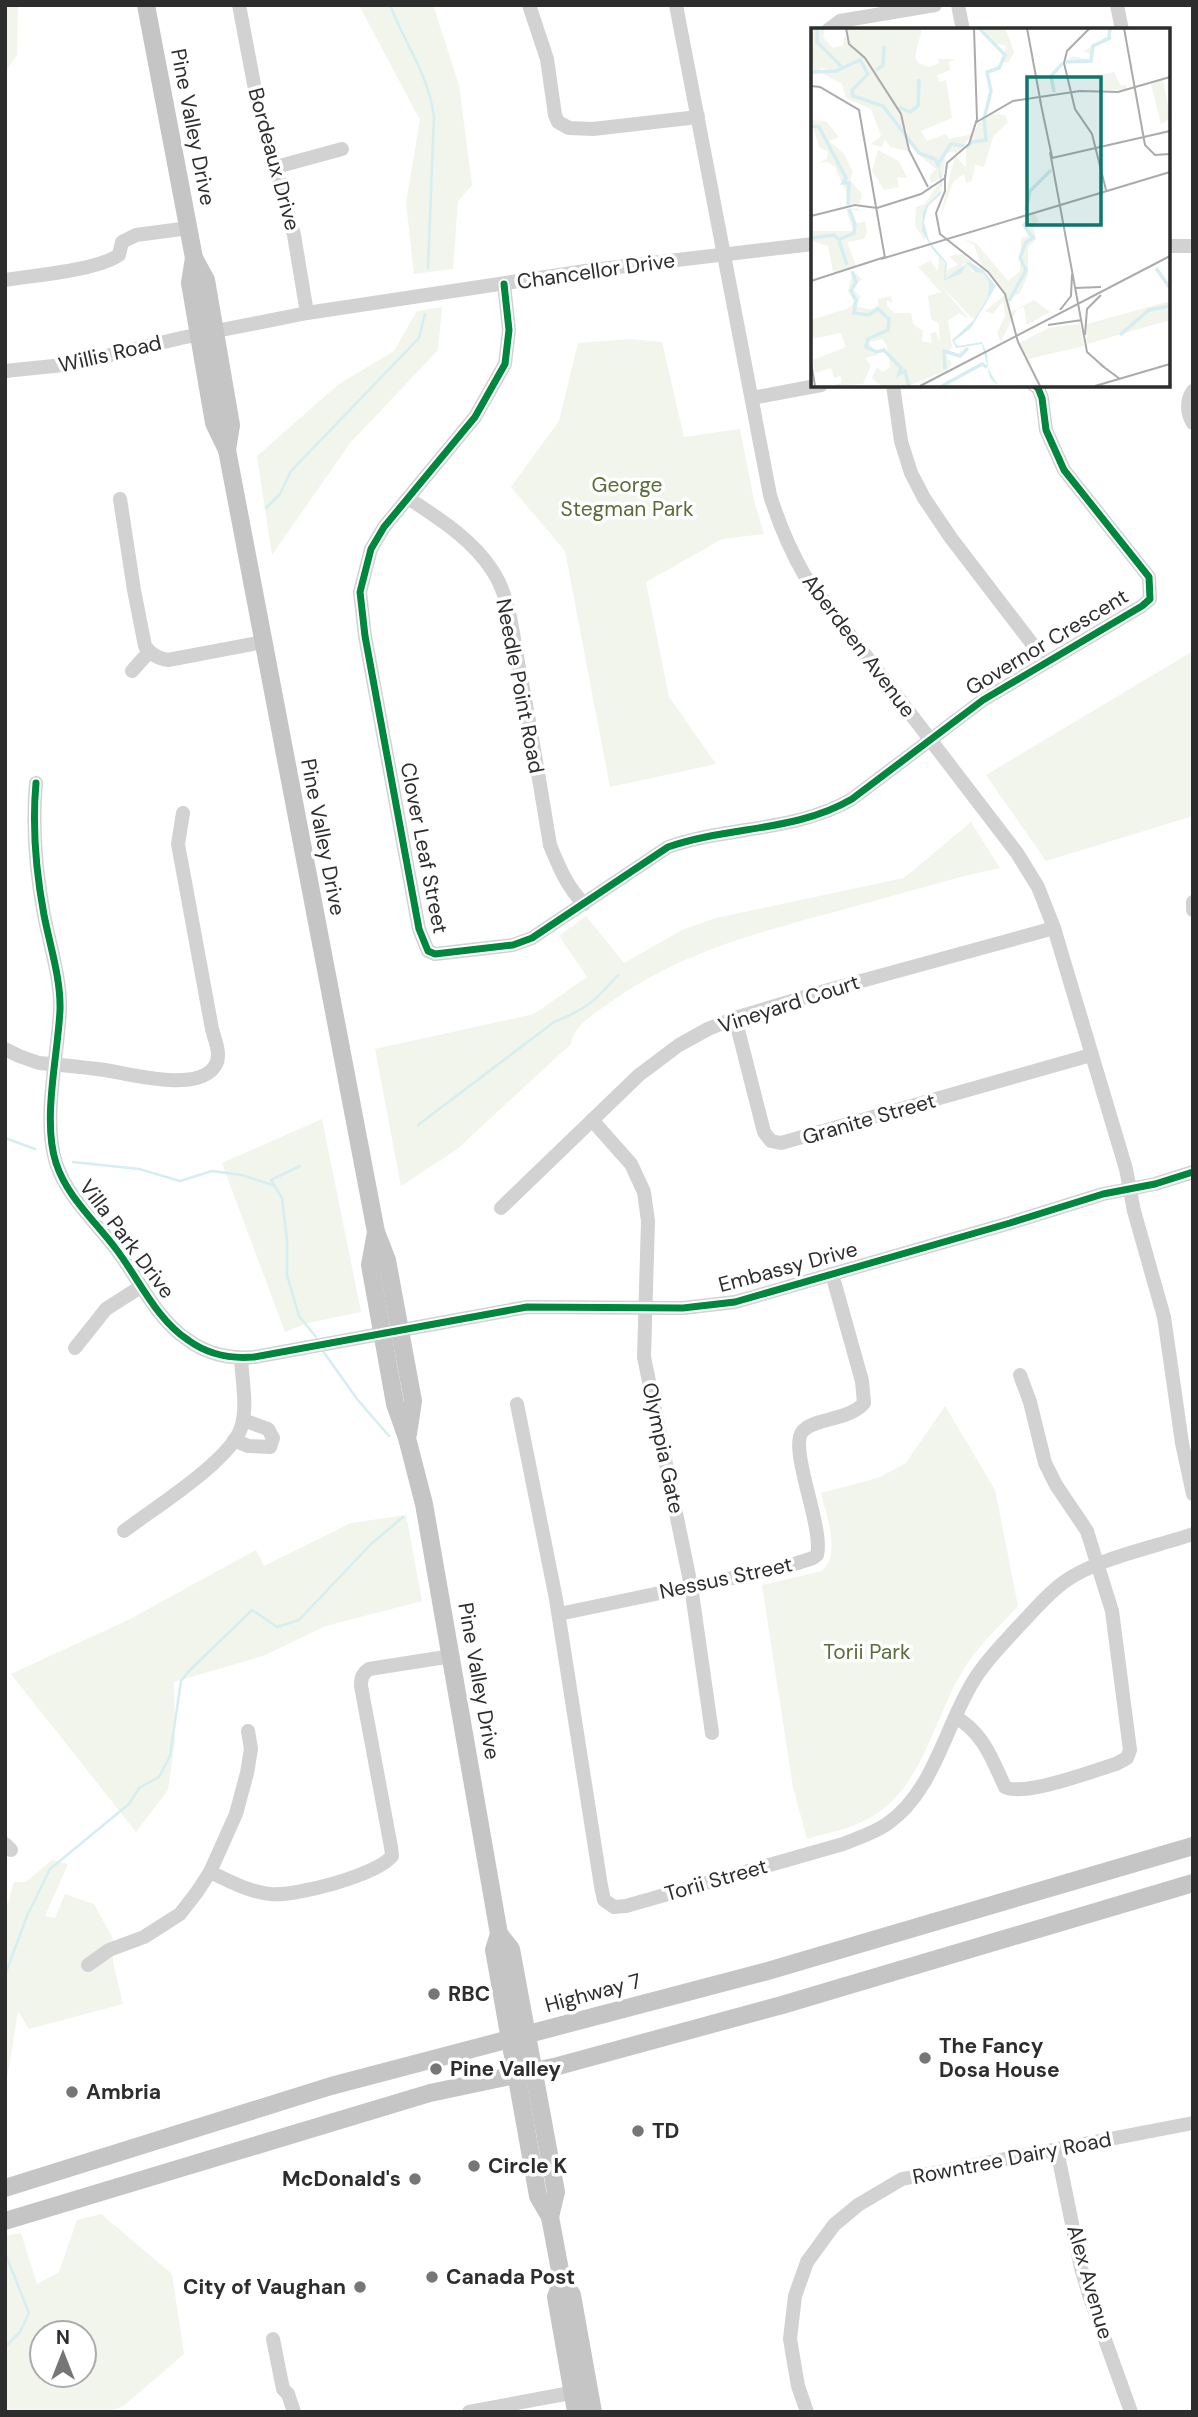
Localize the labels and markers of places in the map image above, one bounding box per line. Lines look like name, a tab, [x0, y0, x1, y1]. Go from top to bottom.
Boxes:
place label: RBC	[448, 1980, 490, 2008]
marker: RBC	[426, 1986, 442, 2002]
place label: The Fancy Dosa House	[939, 2032, 1060, 2084]
marker: The Fancy Dosa House	[917, 2050, 933, 2066]
place label: Pine Valley	[450, 2055, 561, 2083]
marker: Pine Valley	[428, 2061, 444, 2077]
place label: Ambria	[86, 2078, 161, 2106]
marker: Ambria	[64, 2084, 80, 2100]
place label: TD	[652, 2117, 679, 2145]
marker: TD	[630, 2123, 646, 2139]
place label: Circle K	[488, 2152, 568, 2180]
marker: Circle K	[466, 2158, 482, 2174]
place label: McDonald's	[282, 2165, 401, 2193]
marker: McDonald's	[407, 2171, 423, 2187]
place label: Canada Post	[446, 2263, 575, 2291]
marker: Canada Post	[424, 2269, 440, 2285]
place label: City of Vaughan	[183, 2273, 346, 2301]
marker: City of Vaughan	[352, 2279, 368, 2295]

